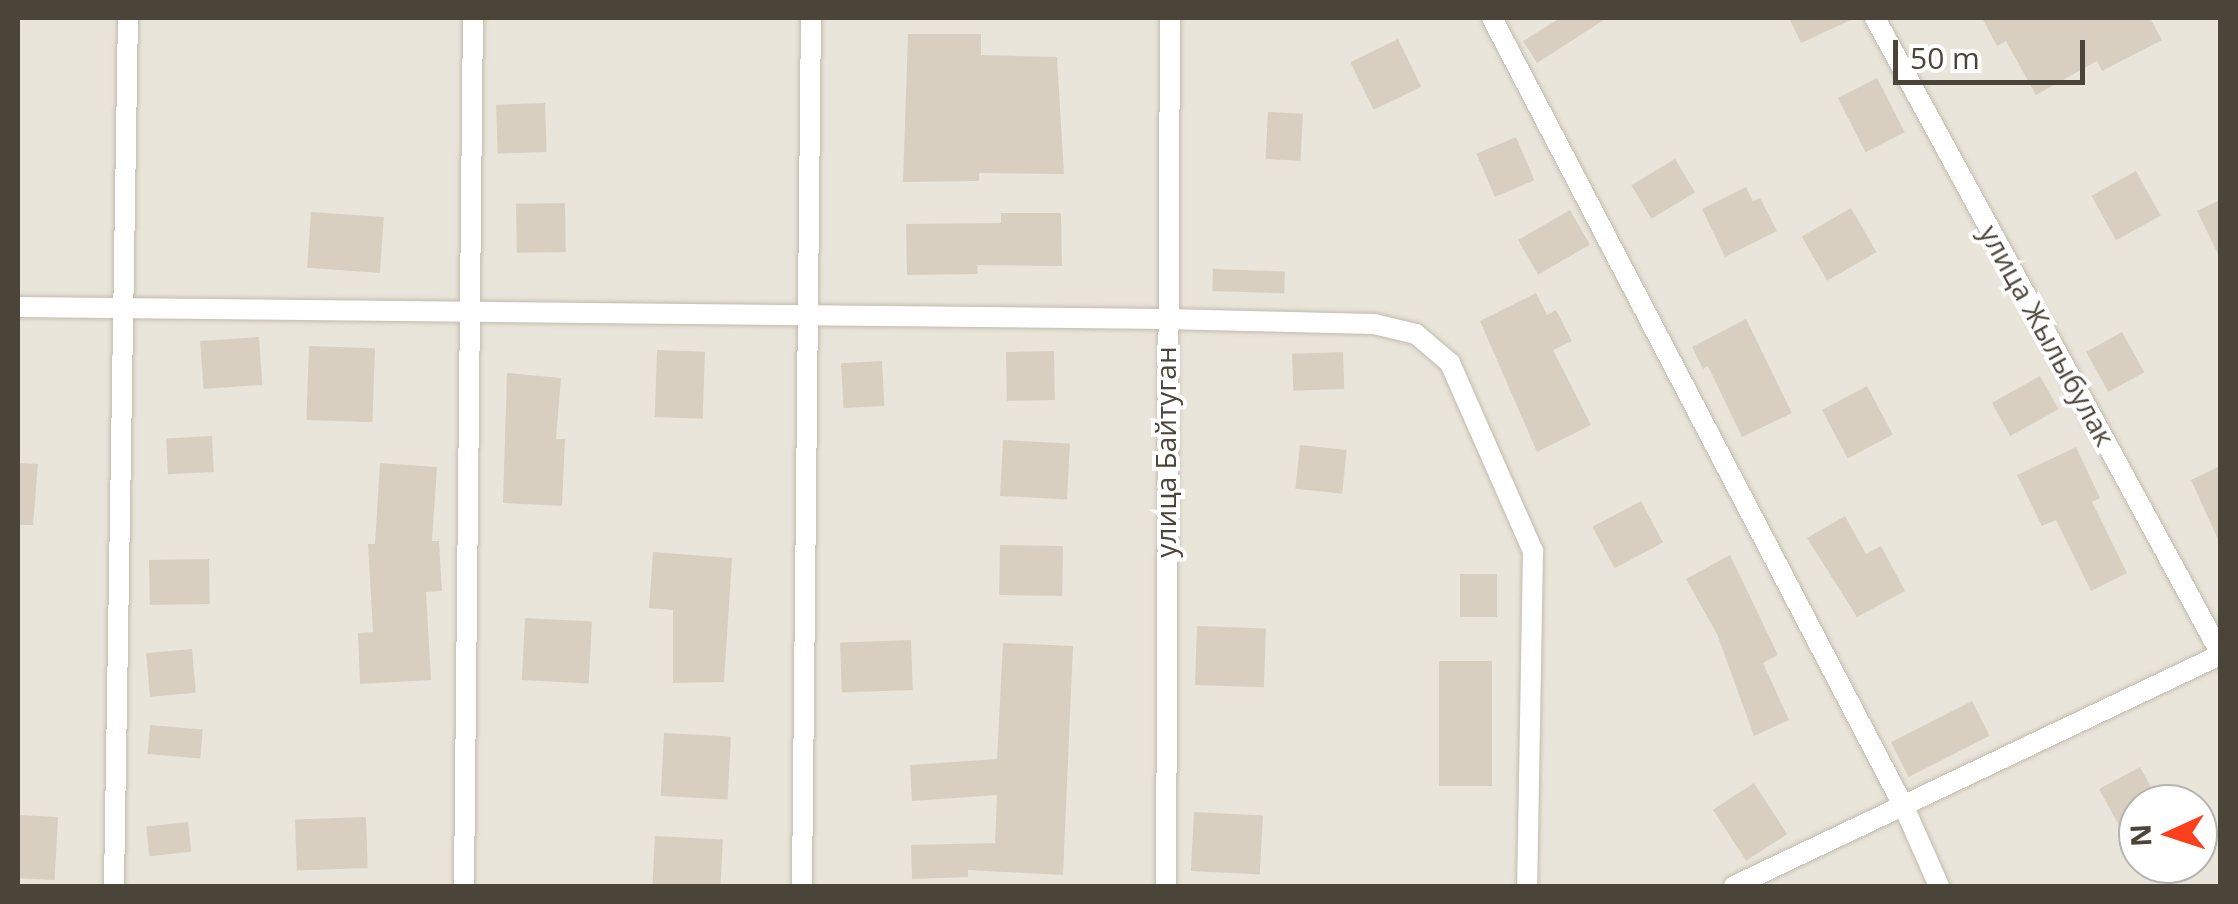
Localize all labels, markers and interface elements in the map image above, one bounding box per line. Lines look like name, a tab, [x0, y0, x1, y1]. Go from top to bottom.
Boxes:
scale bar	[1898, 20, 2090, 82]
text: 50 m	[1910, 37, 1980, 78]
street label: улица Жылыбулак	[1973, 219, 2123, 451]
street label: улица Байтуган	[1148, 346, 1182, 558]
north arrow	[2118, 784, 2218, 884]
text: N	[2120, 823, 2160, 848]

